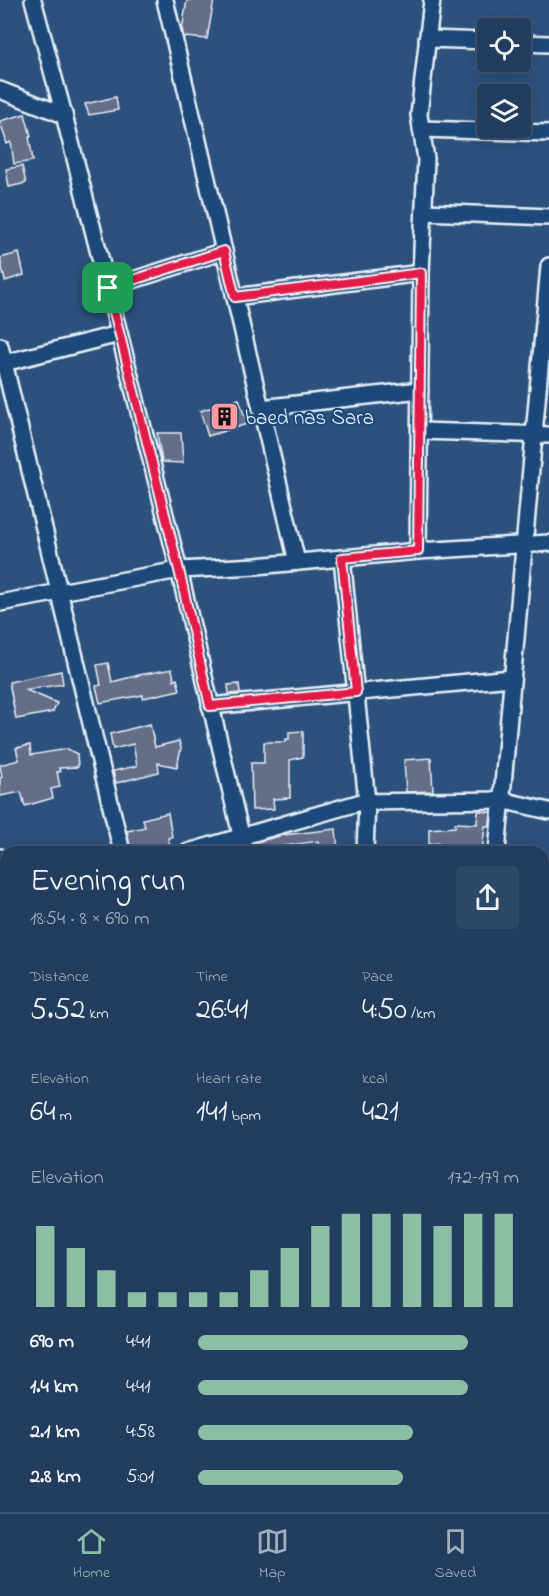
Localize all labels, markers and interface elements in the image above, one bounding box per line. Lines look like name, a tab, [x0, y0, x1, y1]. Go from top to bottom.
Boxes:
map controls	[477, 18, 531, 138]
button: locate	[477, 18, 531, 72]
button: layers	[477, 84, 531, 138]
pin	[82, 262, 133, 313]
icon: arrive	[91, 271, 124, 304]
building icon: baed nas Sara	[208, 401, 240, 433]
place label: baed nas Sara	[245, 404, 374, 434]
text: Evening run	[30, 858, 185, 906]
button: share	[456, 866, 519, 929]
text: 18:54 · 8 × 690 m	[30, 905, 150, 934]
text: Distance	[30, 965, 89, 989]
text: Time	[196, 965, 228, 989]
text: Pace	[362, 965, 393, 989]
text: 5.52	[30, 989, 85, 1033]
text: 26:41	[196, 989, 249, 1033]
text: 4:50	[362, 989, 407, 1033]
text: km	[85, 1002, 109, 1026]
text: /km	[407, 1002, 435, 1026]
text: Elevation	[30, 1067, 89, 1091]
text: Heart rate	[196, 1067, 262, 1091]
text: kcal	[362, 1067, 387, 1091]
text: 64	[30, 1091, 56, 1135]
text: 141	[196, 1091, 227, 1135]
text: 421	[362, 1091, 399, 1135]
text: m	[56, 1104, 72, 1128]
text: bpm	[227, 1104, 261, 1128]
text: Elevation	[30, 1164, 104, 1193]
text: 172–179 m	[448, 1164, 519, 1193]
text: 690 m	[30, 1328, 74, 1357]
text: 4:41	[126, 1328, 151, 1357]
text: 1.4 km	[30, 1373, 78, 1402]
text: 4:41	[126, 1373, 151, 1402]
text: 2.1 km	[30, 1418, 80, 1447]
text: 4:58	[126, 1418, 155, 1447]
text: 2.8 km	[30, 1463, 81, 1492]
text: 5:01	[126, 1463, 154, 1492]
tab: Home	[73, 1525, 110, 1585]
tab: Map	[256, 1525, 289, 1585]
tab: Saved	[434, 1525, 476, 1585]

